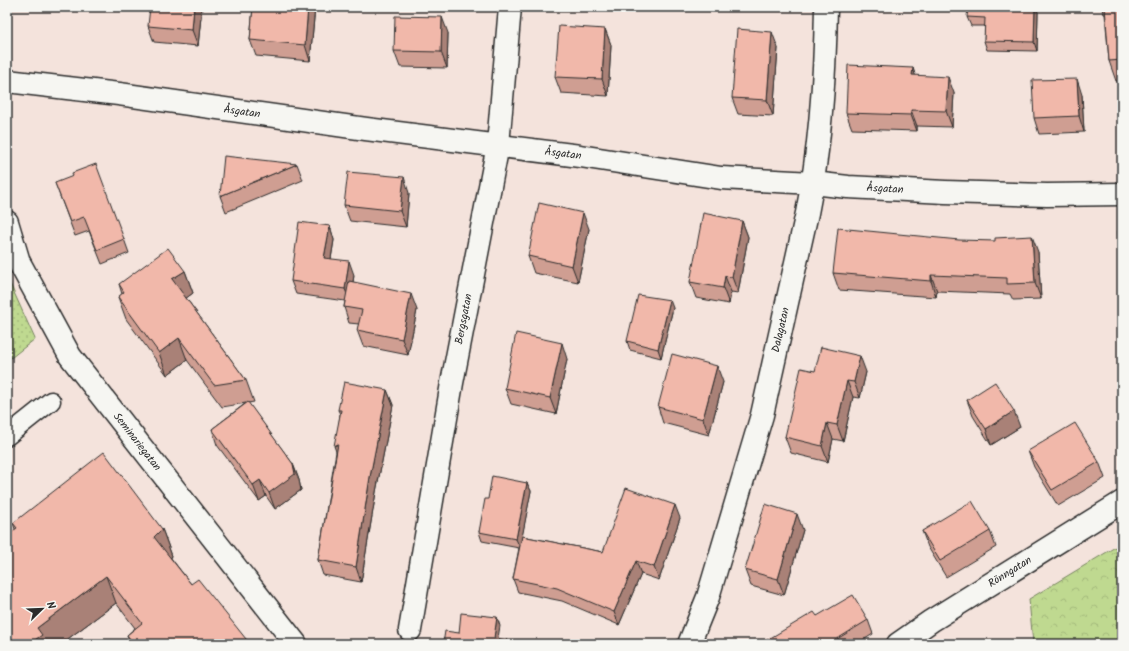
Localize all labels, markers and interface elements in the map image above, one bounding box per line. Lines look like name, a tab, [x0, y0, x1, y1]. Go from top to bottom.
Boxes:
street label: Åsgatan	[222, 101, 262, 124]
street label: Åsgatan	[544, 143, 583, 165]
street label: Åsgatan	[866, 179, 904, 199]
street label: Bergsgatan	[450, 292, 478, 346]
street label: Dalagatan	[767, 306, 795, 354]
street label: Seminariegatan	[108, 409, 166, 475]
street label: Rönngatan	[985, 551, 1036, 593]
north arrow	[22, 589, 62, 629]
text: N	[41, 599, 60, 612]

